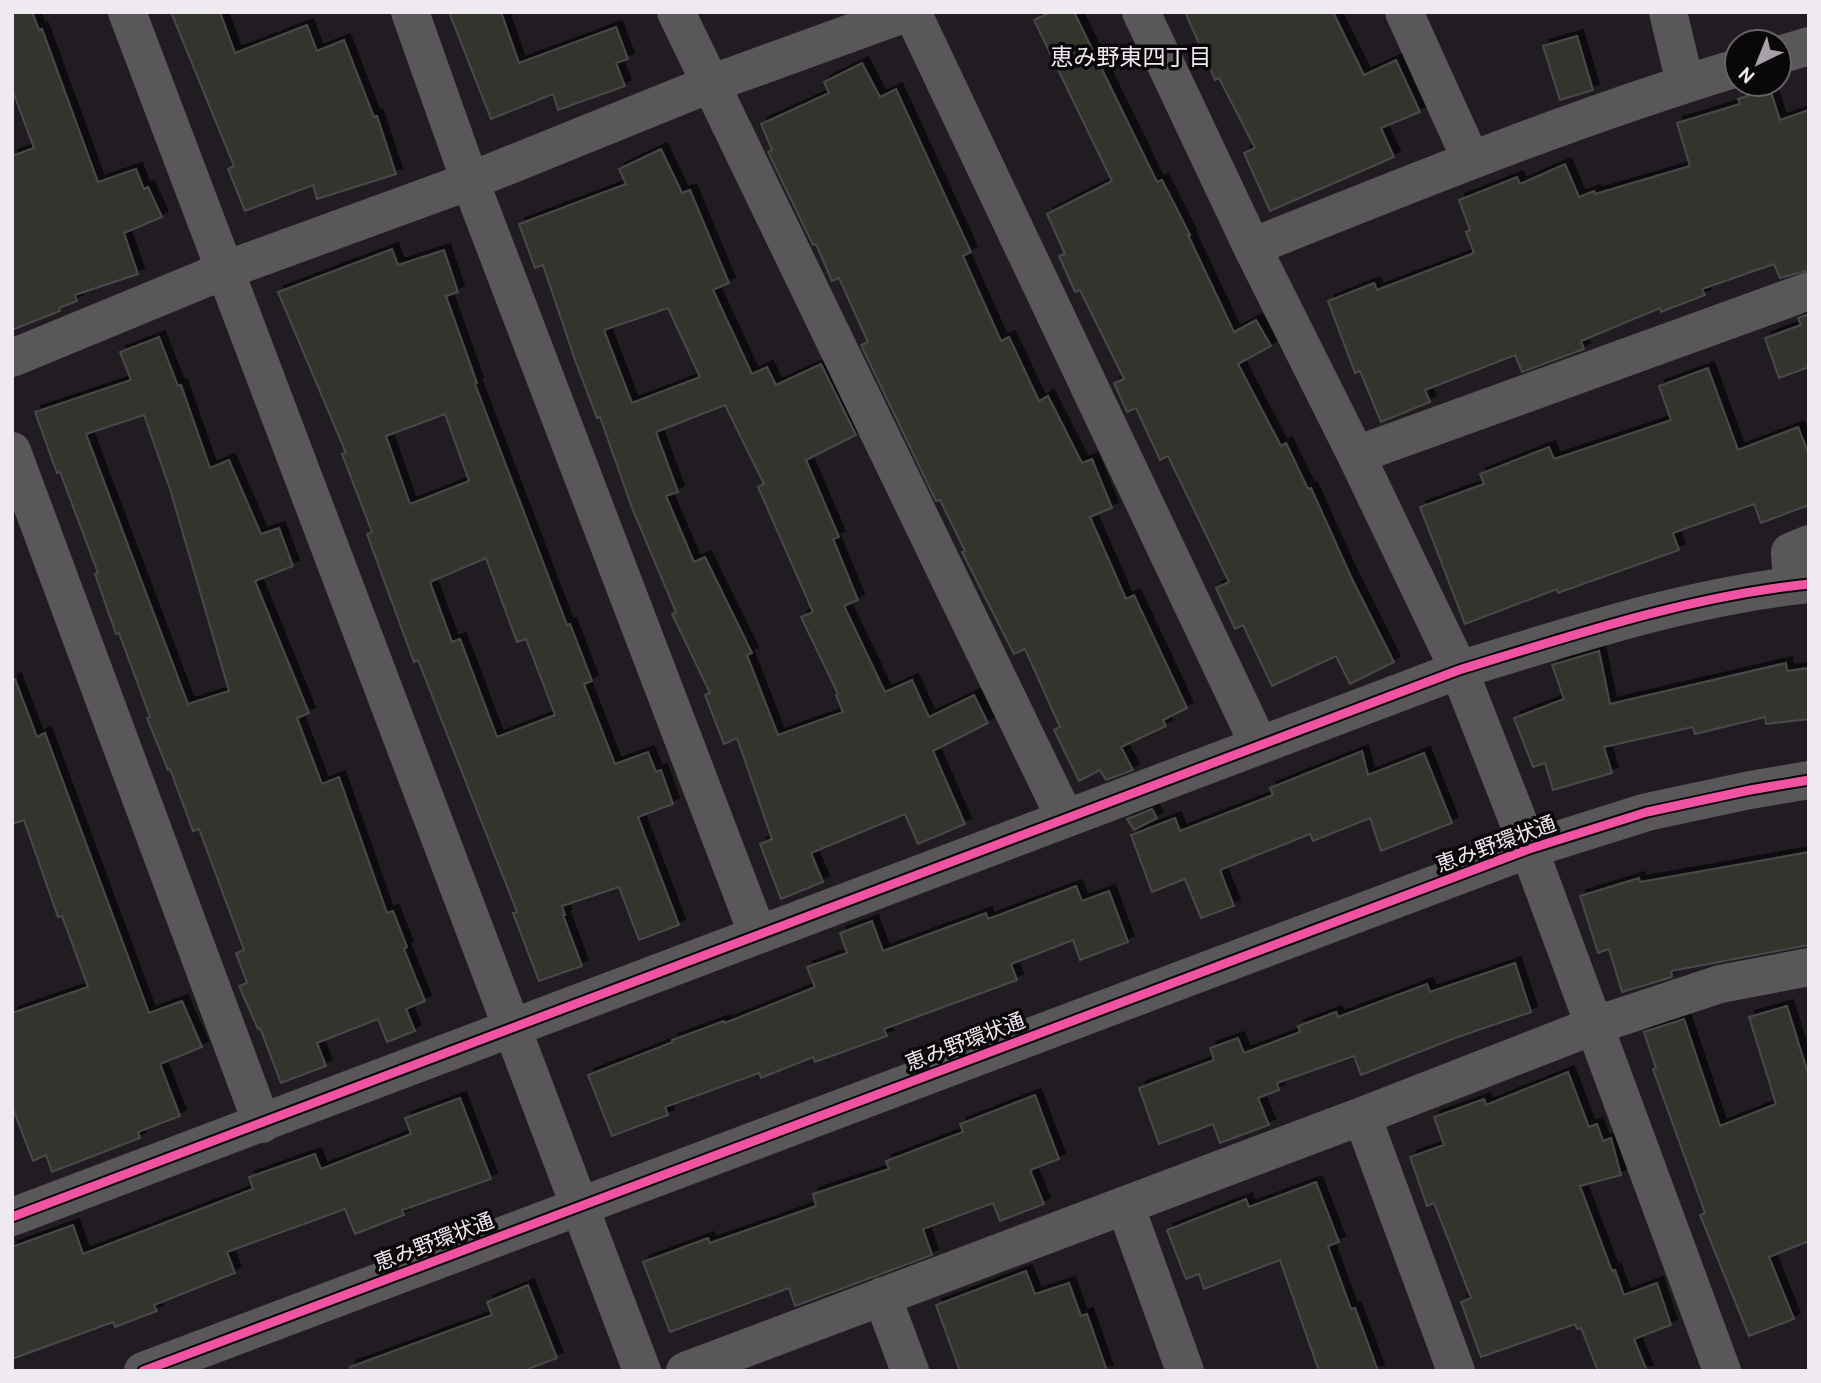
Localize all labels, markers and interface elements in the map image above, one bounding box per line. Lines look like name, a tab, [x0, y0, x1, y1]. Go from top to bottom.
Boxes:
north arrow	[1723, 28, 1793, 98]
district label: 恵み野東四丁目	[1051, 43, 1212, 71]
text: N	[1734, 62, 1760, 88]
street label: 恵み野環状通	[1432, 810, 1559, 877]
street label: 恵み野環状通	[902, 1007, 1028, 1076]
street label: 恵み野環状通	[371, 1207, 497, 1276]

